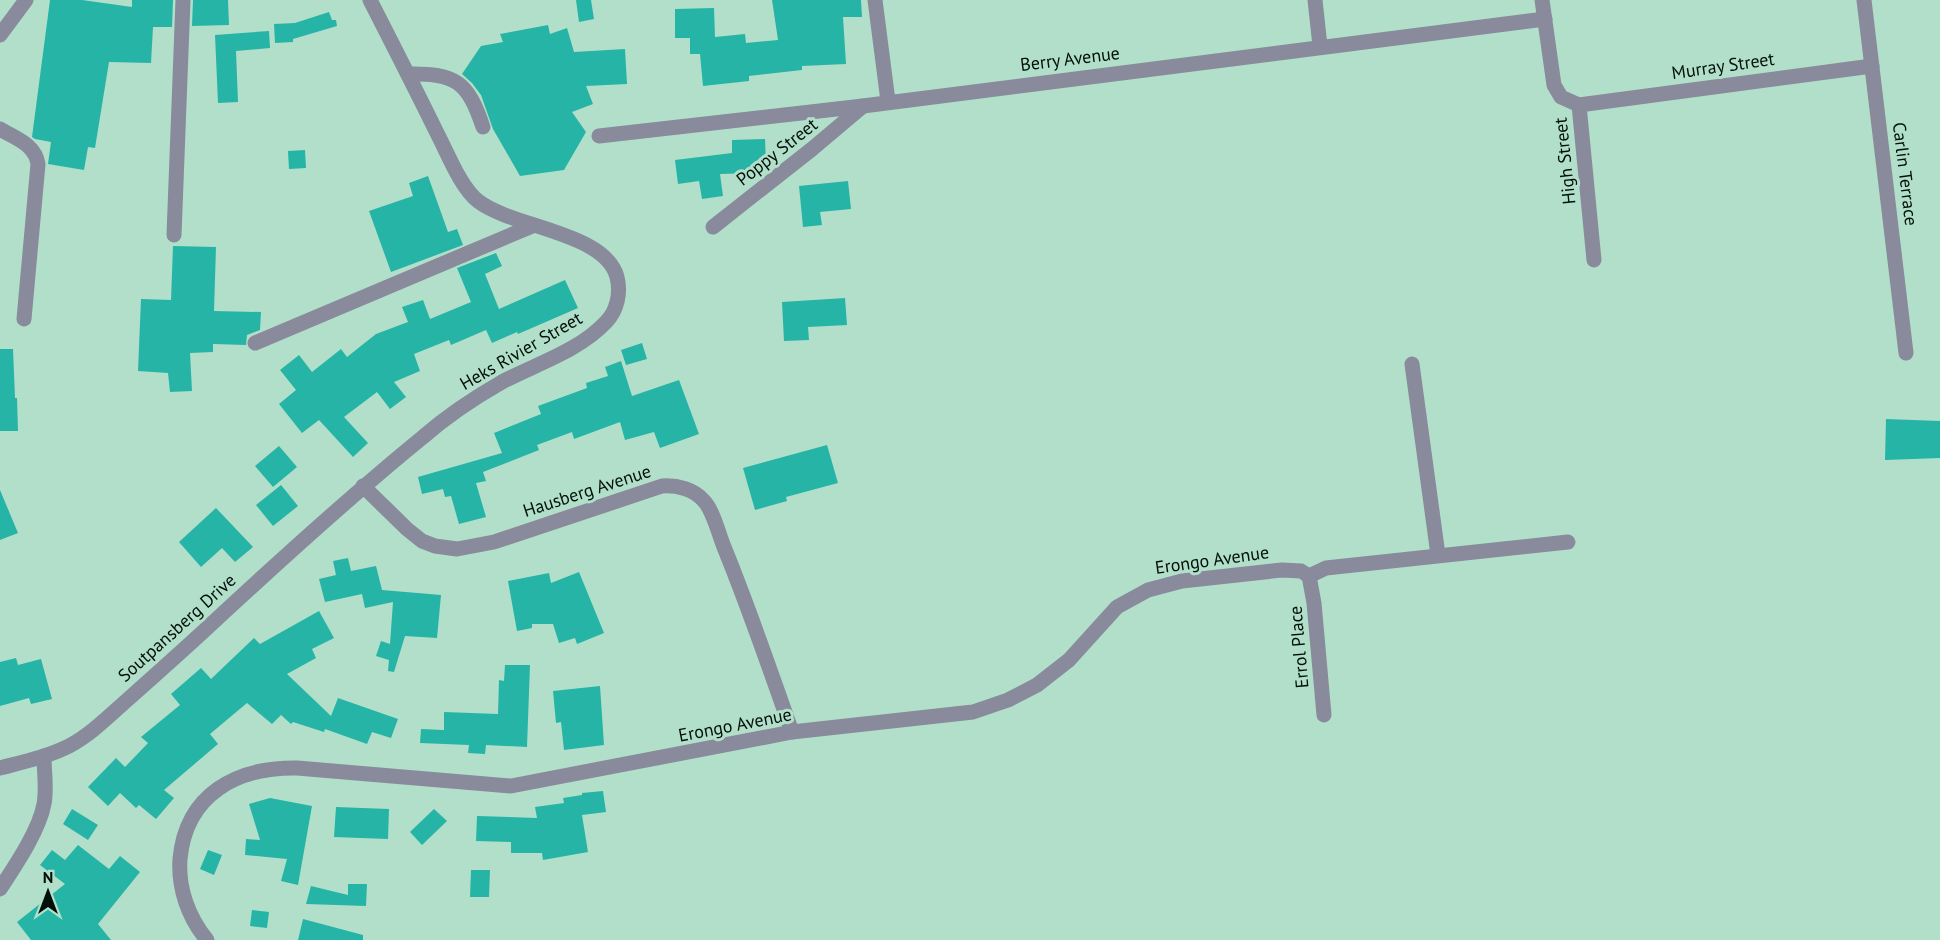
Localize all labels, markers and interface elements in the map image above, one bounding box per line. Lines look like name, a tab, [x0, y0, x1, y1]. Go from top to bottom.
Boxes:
street label: Berry Avenue	[1019, 41, 1121, 76]
street label: Murray Street	[1670, 47, 1776, 84]
street label: Poppy Street	[731, 113, 822, 190]
street label: High Street	[1549, 116, 1580, 206]
street label: Carlin Terrace	[1888, 121, 1923, 227]
street label: Heks Rivier Street	[456, 306, 586, 395]
street label: Hausberg Avenue	[520, 459, 654, 522]
street label: Erongo Avenue	[1153, 540, 1270, 579]
street label: Soutpansberg Drive	[113, 569, 240, 687]
street label: Errol Place	[1283, 605, 1314, 689]
street label: Erongo Avenue	[676, 702, 794, 747]
north arrow	[18, 862, 78, 922]
text: N	[43, 867, 53, 887]

